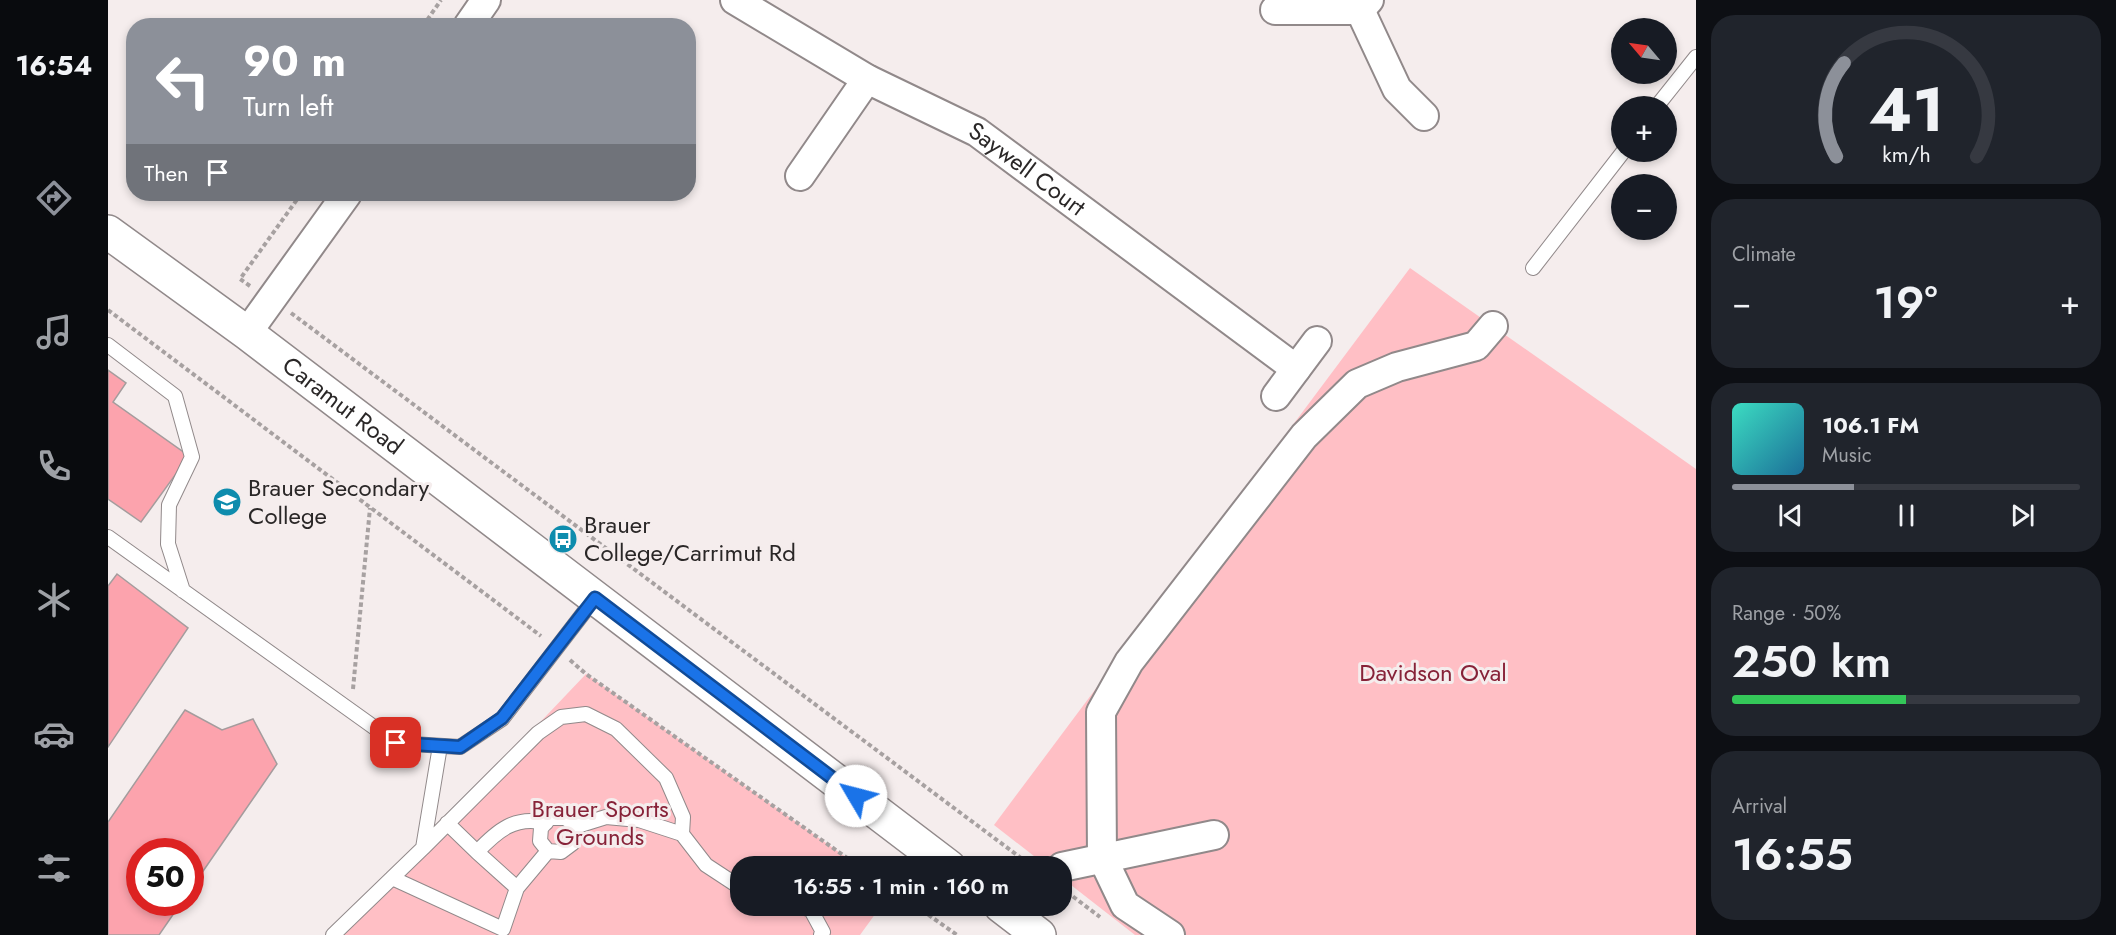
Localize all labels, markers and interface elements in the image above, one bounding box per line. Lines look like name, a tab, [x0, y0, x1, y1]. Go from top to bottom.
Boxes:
north arrow	[1611, 18, 1677, 84]
map controls	[1611, 18, 1677, 240]
text: 90 m	[243, 31, 346, 92]
icon: left	[144, 42, 222, 120]
text: 16:54	[16, 46, 92, 85]
text: 41	[1868, 64, 1944, 154]
text: Turn left	[243, 87, 333, 126]
button: +	[1611, 96, 1677, 162]
street label: Saywell Court	[963, 113, 1093, 224]
text: km/h	[1882, 139, 1930, 170]
icon: arrive	[201, 156, 234, 189]
text: Then	[144, 157, 189, 189]
button: −	[1611, 174, 1677, 240]
icon: directions	[33, 177, 75, 219]
text: Climate	[1732, 240, 1796, 269]
text: 19°	[1874, 270, 1938, 335]
text: −	[1732, 279, 1751, 326]
text: +	[2060, 279, 2080, 326]
icon: music	[33, 311, 75, 353]
street label: Caramut Road	[275, 348, 411, 463]
text: 106.1 FM	[1822, 409, 1919, 441]
text: Music	[1822, 441, 1872, 470]
icon: phone	[33, 445, 75, 487]
place label: Brauer Secondary College	[248, 470, 429, 533]
school or university icon: Brauer Secondary College	[211, 486, 243, 518]
icon: previous	[1774, 499, 1807, 532]
icon: pause	[1890, 499, 1923, 532]
icon: next	[2006, 499, 2039, 532]
place label: Brauer College/Carrimut Rd	[584, 507, 796, 570]
bus stop icon: Brauer College/Carrimut Rd	[547, 523, 579, 555]
icon: climate	[33, 579, 75, 621]
text: Range · 50%	[1732, 599, 1841, 628]
text: 250 km	[1732, 629, 1891, 694]
park label: Davidson Oval	[1359, 655, 1507, 690]
icon: car	[33, 713, 75, 755]
pin	[370, 717, 421, 768]
icon: arrive	[379, 726, 412, 759]
position arrow	[824, 764, 888, 828]
park label: Brauer Sports Grounds	[531, 791, 669, 854]
text: Arrival	[1732, 792, 1787, 821]
text: 16:55	[1732, 822, 1853, 887]
speed limit sign: 50	[126, 838, 204, 916]
icon: filters	[33, 847, 75, 889]
text: 16:55 · 1 min · 160 m	[793, 870, 1009, 902]

